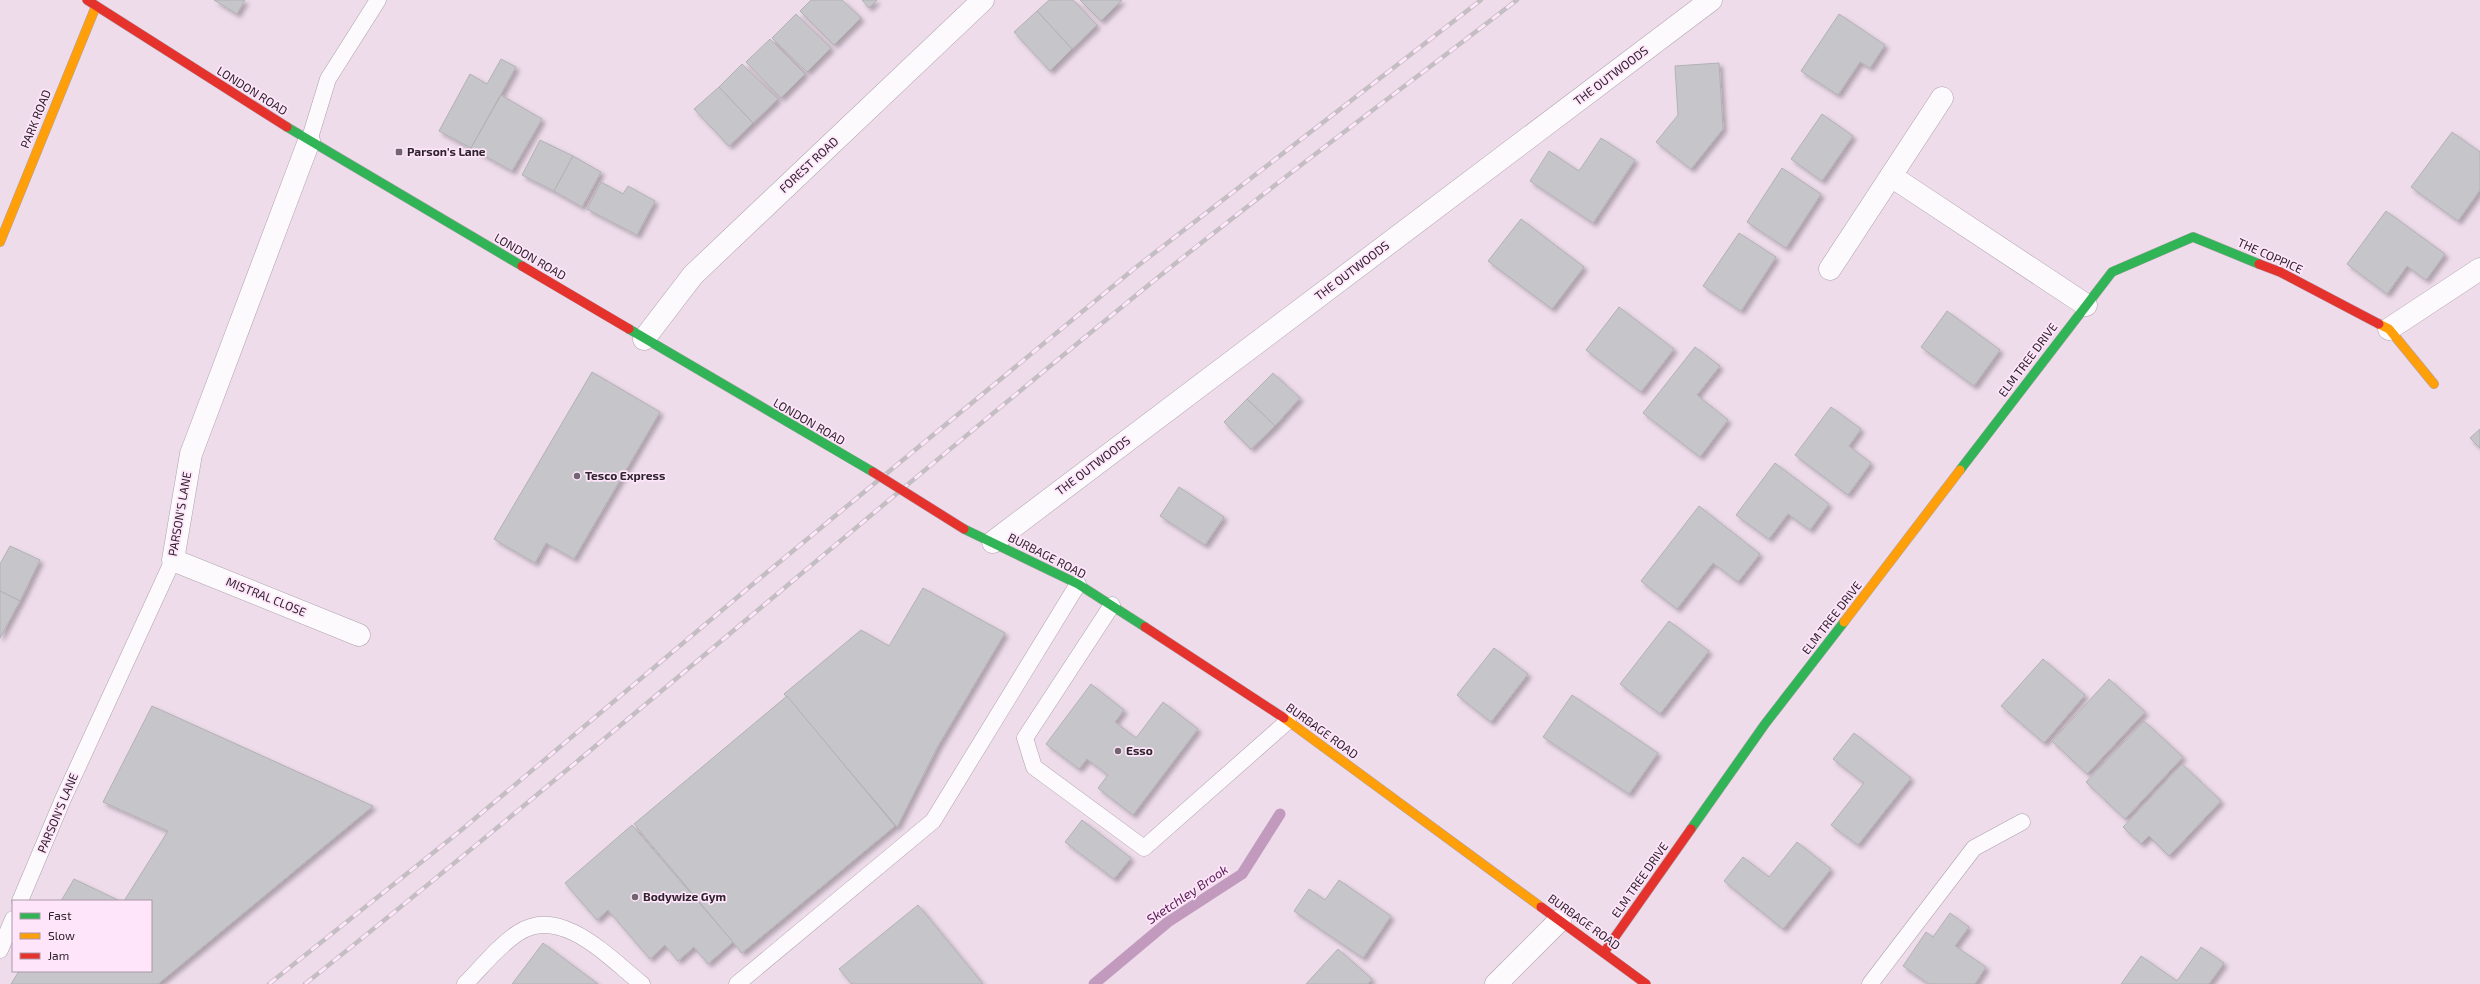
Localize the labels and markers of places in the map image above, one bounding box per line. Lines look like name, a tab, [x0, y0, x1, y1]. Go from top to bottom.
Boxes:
place label: Parson's Lane	[407, 144, 486, 158]
marker: Parson's Lane	[394, 147, 404, 157]
place label: Tesco Express	[585, 468, 665, 482]
marker: Tesco Express	[572, 471, 582, 481]
place label: Esso	[1126, 743, 1153, 757]
marker: Esso	[1113, 746, 1123, 756]
place label: Bodywize Gym	[643, 889, 726, 904]
marker: Bodywize Gym	[630, 892, 640, 902]

